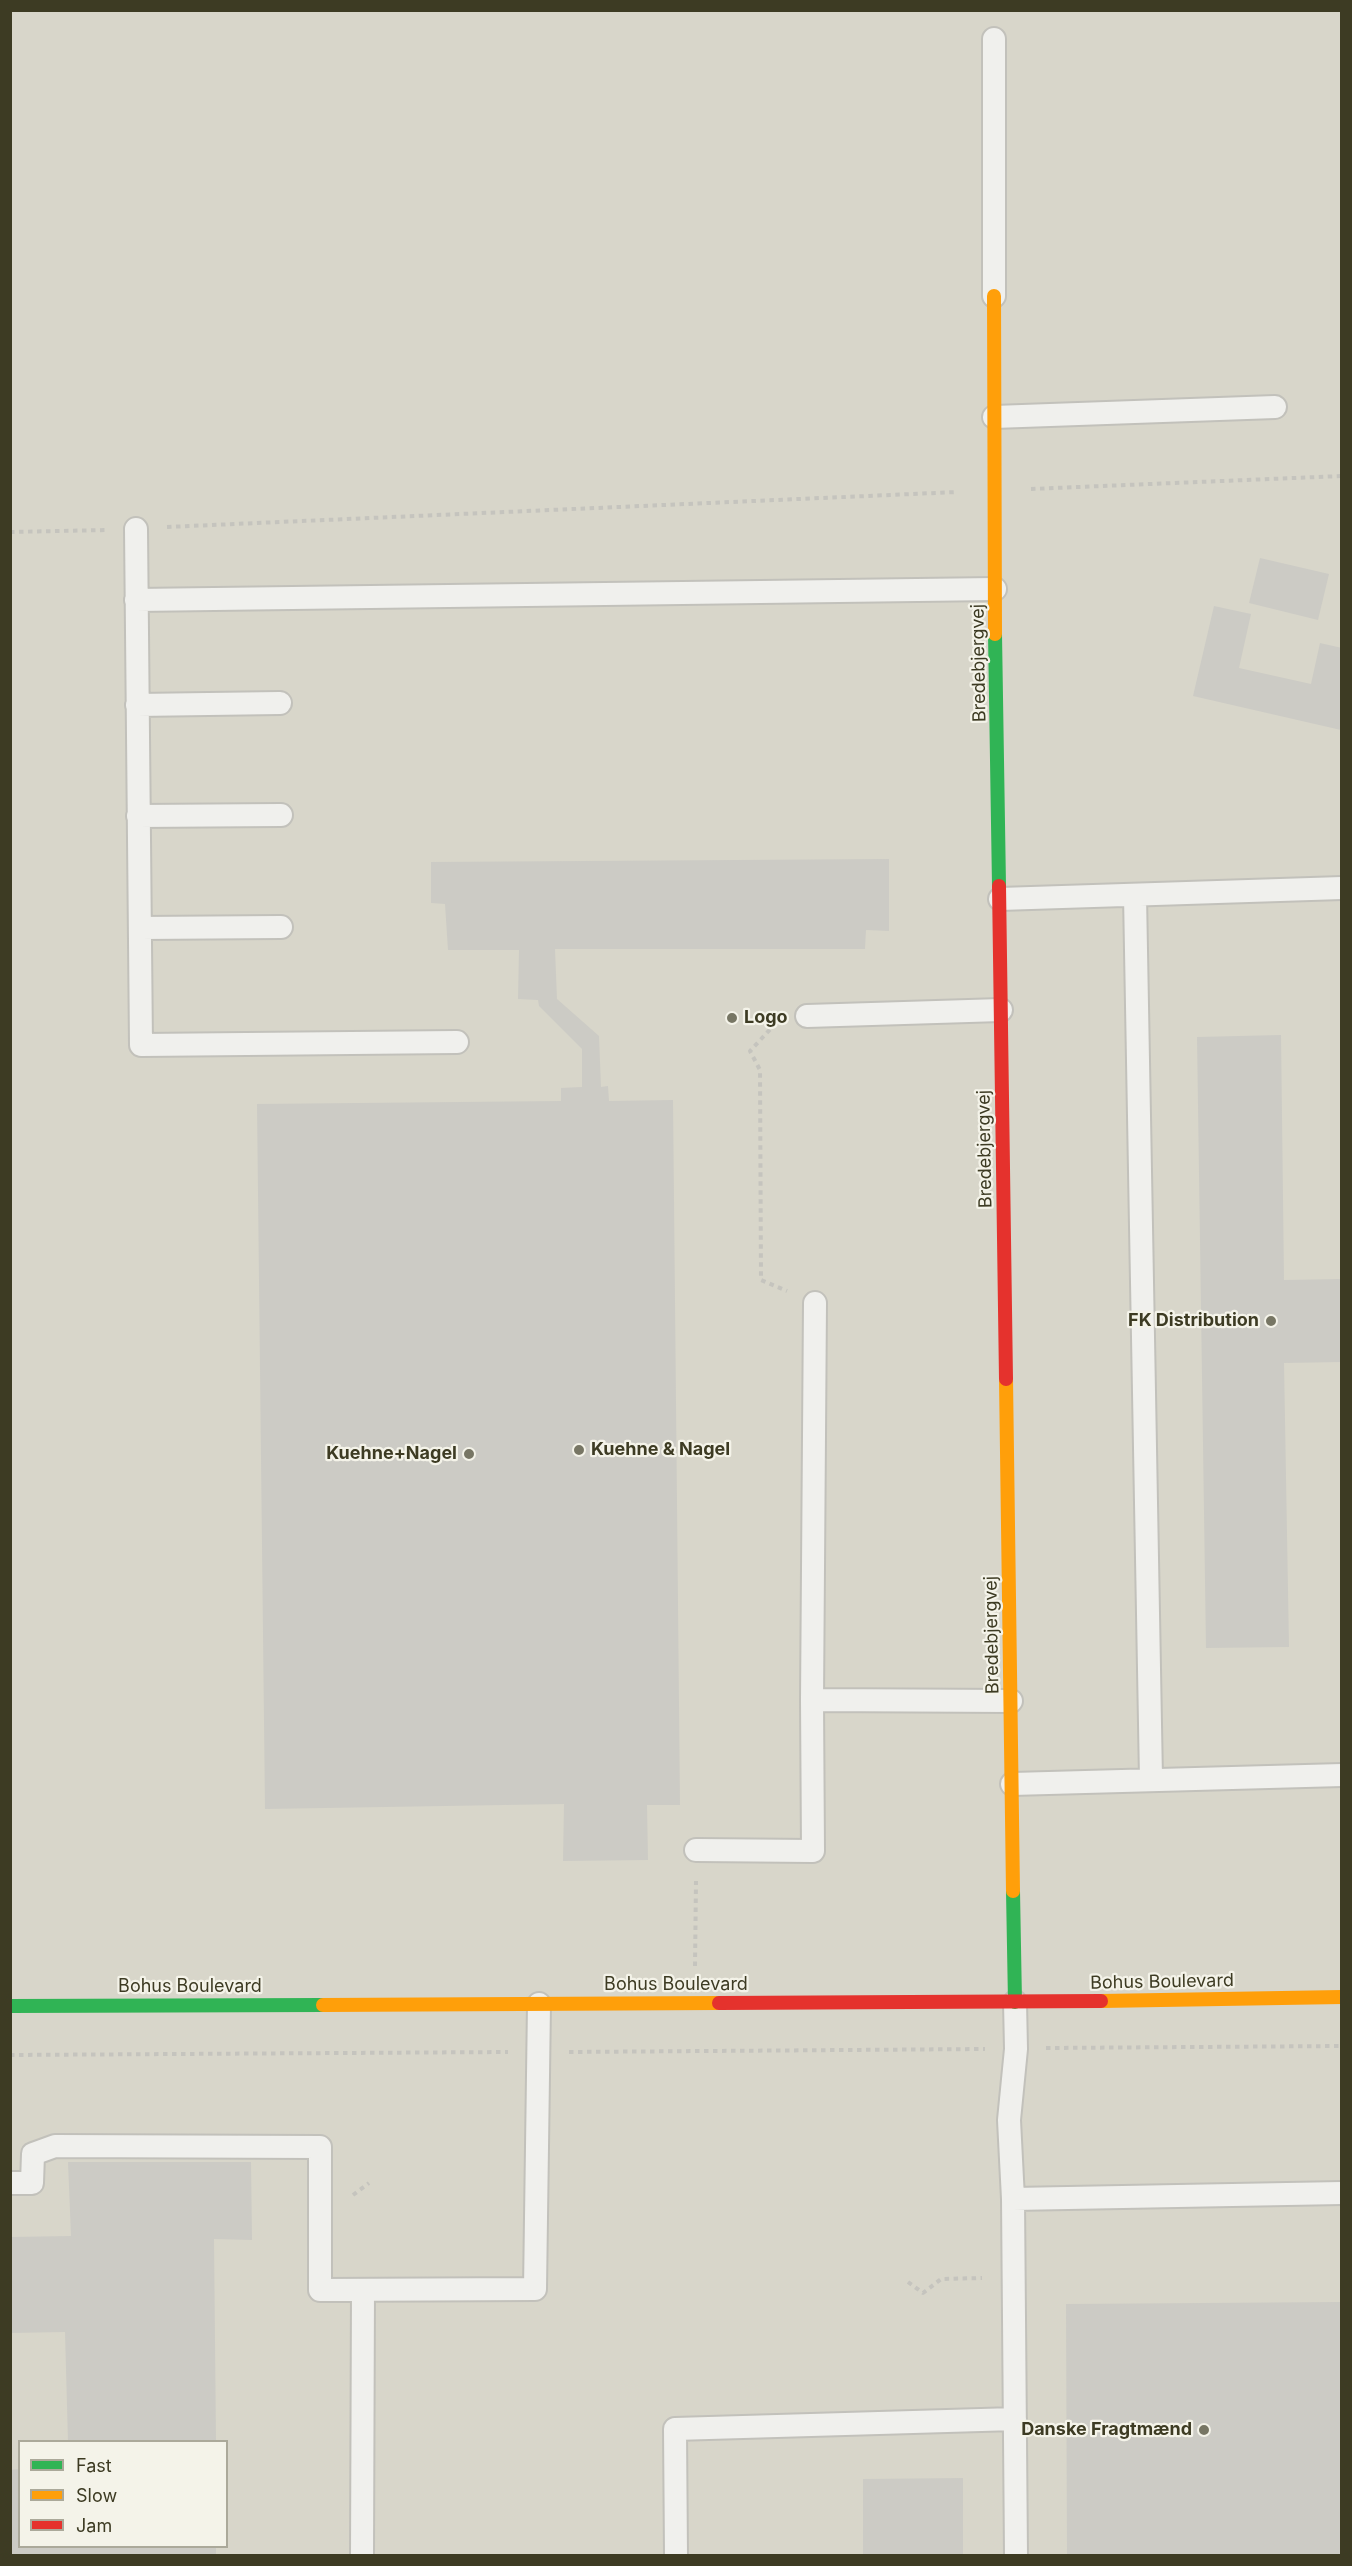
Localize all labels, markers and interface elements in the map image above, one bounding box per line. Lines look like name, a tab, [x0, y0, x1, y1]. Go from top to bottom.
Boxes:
street label: Bredebjergvej	[967, 604, 991, 722]
place label: Logo	[744, 1007, 788, 1029]
marker: Logo	[725, 1011, 739, 1025]
street label: Bredebjergvej	[973, 1090, 997, 1208]
place label: FK Distribution	[1128, 1310, 1259, 1332]
marker: FK Distribution	[1264, 1314, 1278, 1328]
place label: Kuehne & Nagel	[591, 1439, 730, 1461]
place label: Kuehne+Nagel	[326, 1443, 457, 1465]
marker: Kuehne & Nagel	[572, 1443, 586, 1457]
marker: Kuehne+Nagel	[462, 1447, 476, 1461]
street label: Bredebjergvej	[980, 1576, 1004, 1694]
street label: Bohus Boulevard	[1090, 1970, 1234, 1994]
street label: Bohus Boulevard	[604, 1974, 748, 1996]
street label: Bohus Boulevard	[118, 1976, 262, 1998]
place label: Danske Fragtmænd	[1021, 2419, 1192, 2441]
marker: Danske Fragtmænd	[1197, 2423, 1211, 2437]
legend	[18, 2440, 228, 2548]
text: Fast	[76, 2455, 112, 2476]
text: Slow	[76, 2485, 117, 2506]
text: Jam	[76, 2515, 112, 2536]

